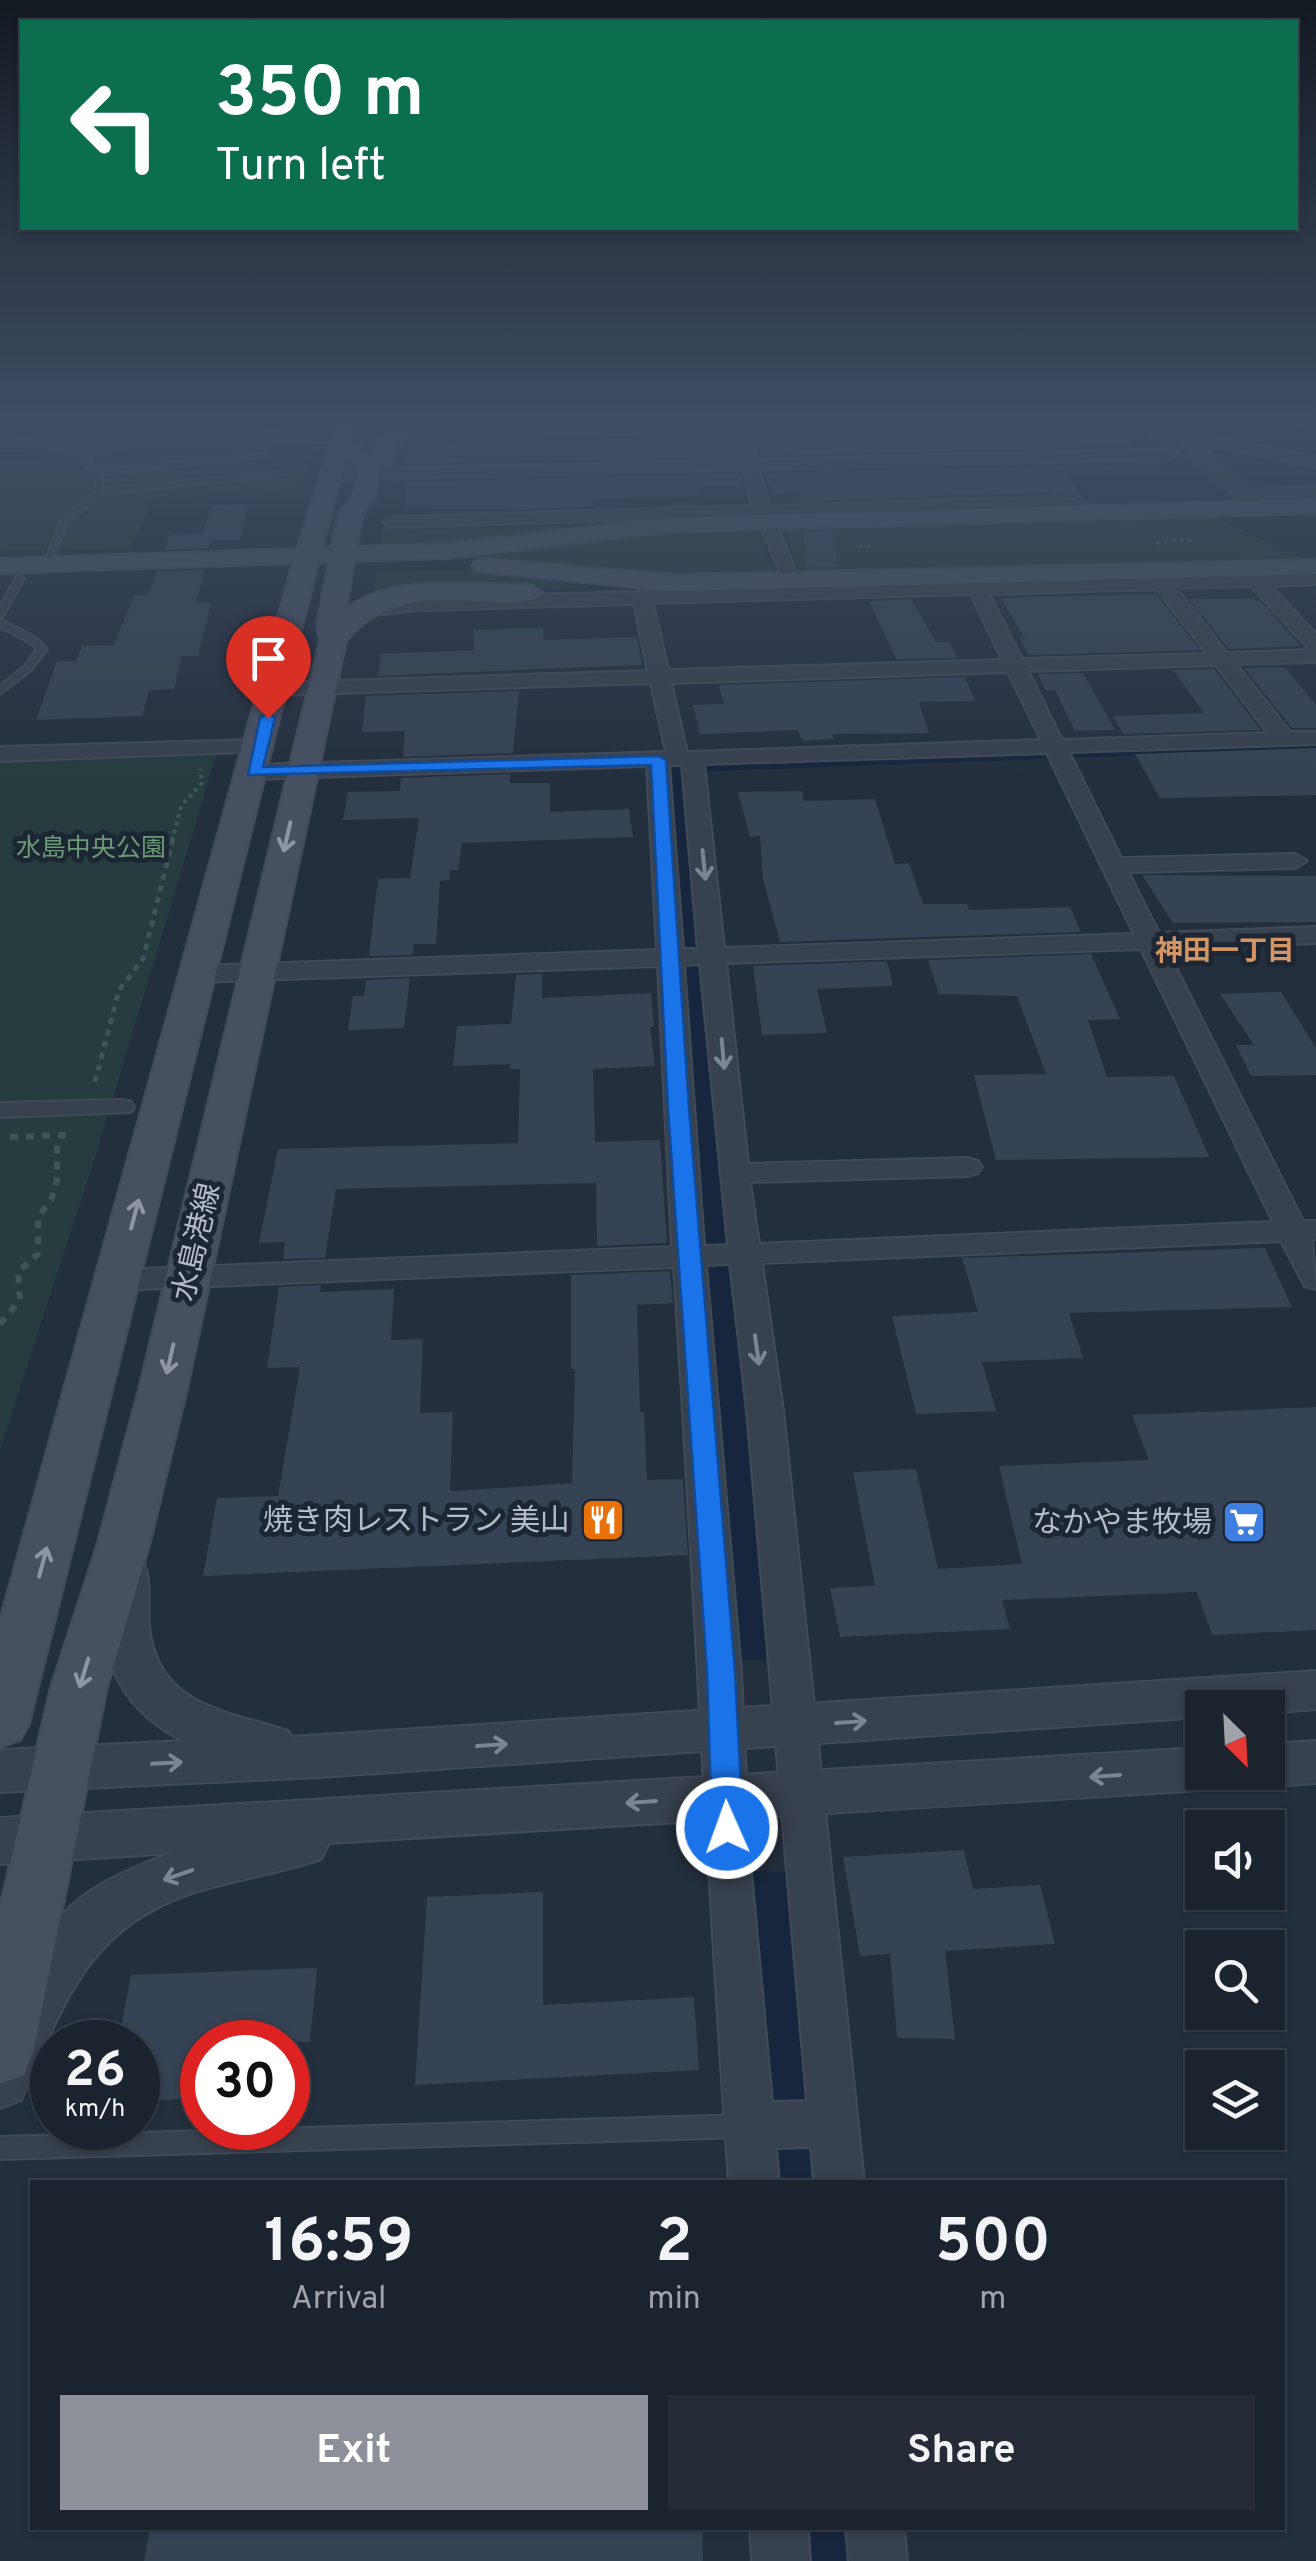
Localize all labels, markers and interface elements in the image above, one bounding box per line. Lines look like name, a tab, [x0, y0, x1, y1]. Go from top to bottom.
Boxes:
text: 350 m	[215, 52, 424, 141]
icon: left	[50, 60, 180, 190]
text: Turn left	[215, 139, 386, 196]
pin	[226, 616, 311, 719]
icon: arrive	[241, 631, 296, 686]
one-way arrow	[277, 820, 295, 852]
park label: 水島中央公園	[16, 834, 166, 866]
one-way arrow	[695, 849, 714, 881]
district label: 神田一丁目	[1155, 935, 1295, 971]
one-way arrow	[713, 1037, 732, 1070]
street label: 水島港線	[167, 1180, 230, 1305]
one-way arrow	[126, 1199, 145, 1230]
one-way arrow	[748, 1333, 766, 1365]
one-way arrow	[160, 1342, 178, 1374]
restaurant icon: 焼き肉レストラン 美山	[580, 1497, 626, 1543]
supermarket icon: なかやま牧場	[1221, 1499, 1267, 1545]
place label: 焼き肉レストラン 美山	[263, 1504, 570, 1541]
place label: なかやま牧場	[1032, 1506, 1212, 1543]
one-way arrow	[34, 1547, 53, 1578]
one-way arrow	[74, 1656, 92, 1688]
north arrow	[1185, 1690, 1285, 1790]
map controls	[1185, 1690, 1285, 2150]
one-way arrow	[835, 1712, 867, 1731]
one-way arrow	[475, 1735, 507, 1754]
one-way arrow	[151, 1753, 183, 1772]
one-way arrow	[1090, 1767, 1122, 1786]
position arrow	[675, 1776, 779, 1880]
one-way arrow	[626, 1793, 658, 1812]
button: sound	[1185, 1810, 1285, 1910]
one-way arrow	[162, 1868, 194, 1886]
button: search	[1185, 1930, 1285, 2030]
speed limit sign: 30	[180, 2020, 310, 2150]
text: 26	[64, 2041, 126, 2104]
button: layers	[1185, 2050, 1285, 2150]
text: km/h	[65, 2094, 125, 2126]
text: 16:59	[264, 2207, 413, 2283]
text: 2	[656, 2207, 693, 2283]
text: 500	[935, 2207, 1051, 2283]
text: Arrival	[291, 2280, 386, 2320]
text: min	[648, 2280, 701, 2320]
text: m	[979, 2280, 1006, 2320]
button: Exit	[60, 2395, 648, 2510]
button: Share	[668, 2395, 1255, 2510]

